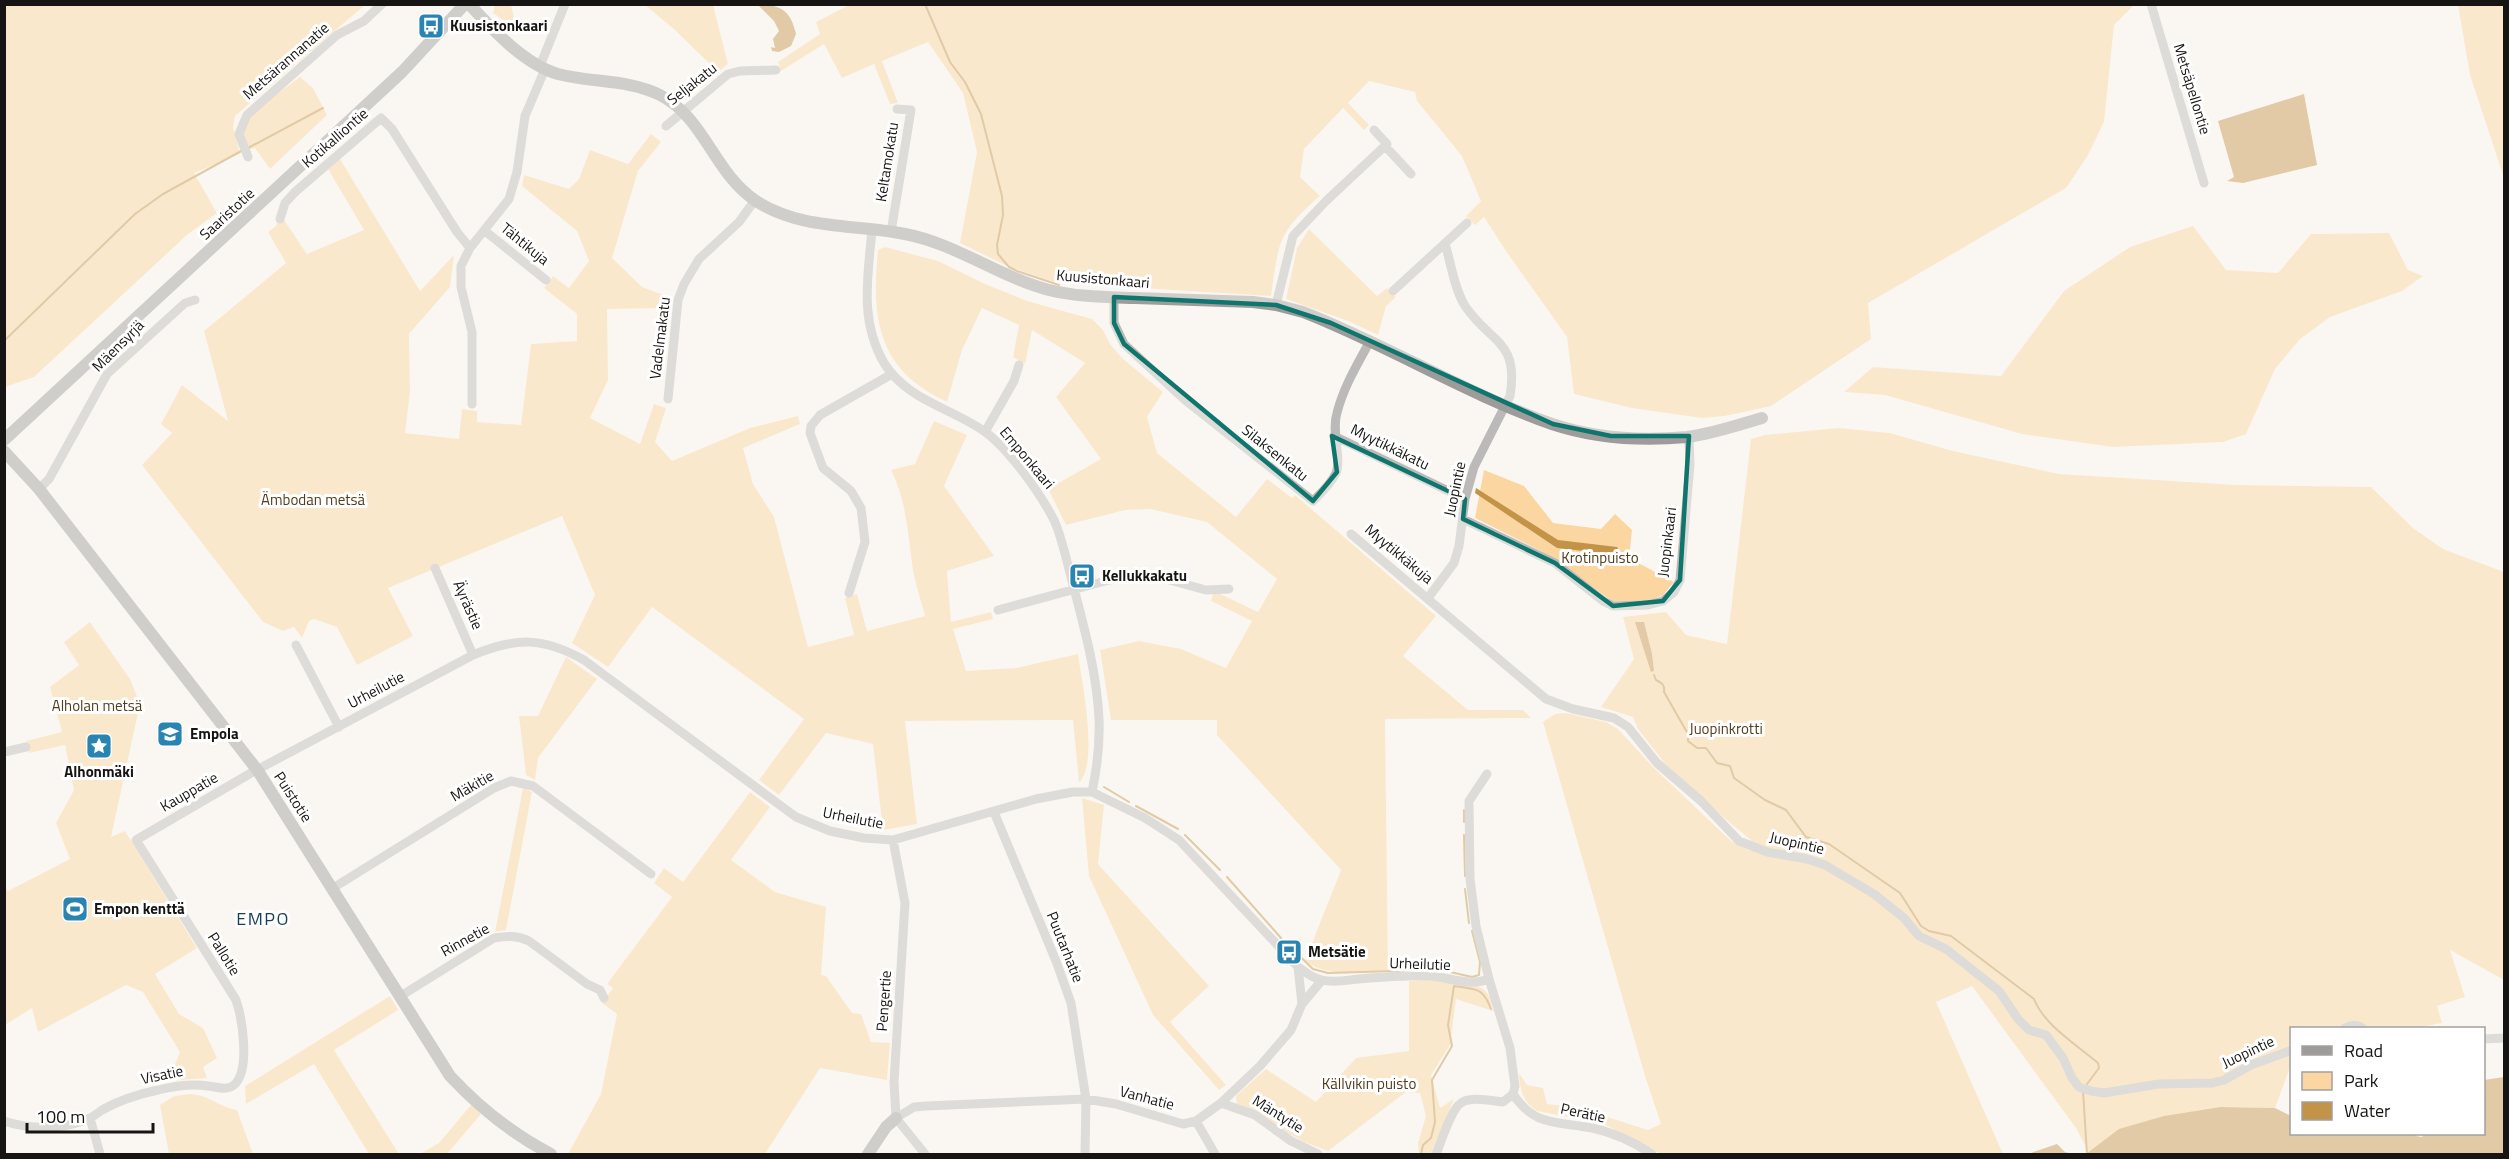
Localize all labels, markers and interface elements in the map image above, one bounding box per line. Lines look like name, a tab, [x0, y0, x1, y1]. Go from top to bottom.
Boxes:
bus stop icon: Kuusistonkaari	[416, 11, 446, 41]
place label: Kuusistonkaari	[450, 14, 548, 37]
street label: Metsärannanatie	[237, 17, 334, 105]
street label: Metsäpellontie	[2168, 40, 2217, 137]
street label: Seljakatu	[662, 57, 722, 110]
street label: Kotikalliontie	[296, 102, 373, 173]
street label: Keltamokatu	[869, 120, 904, 203]
street label: Saaristotie	[194, 182, 259, 245]
street label: Tähtikuja	[496, 217, 555, 271]
street label: Kuusistonkaari	[1056, 263, 1151, 294]
street label: Vadelmakatu	[643, 295, 676, 380]
street label: Mäensyrjä	[86, 314, 149, 377]
street label: Silaksenkatu	[1237, 418, 1314, 487]
street label: Myytikkäkatu	[1347, 418, 1434, 476]
street label: Emponkaari	[994, 421, 1060, 494]
street label: Juopintie	[1437, 459, 1472, 518]
park label: Ämbodan metsä	[261, 488, 365, 511]
street label: Juopinkaari	[1651, 506, 1682, 578]
street label: Myytikkäkuja	[1360, 518, 1439, 590]
park label: Krotinpuisto	[1561, 546, 1639, 569]
bus stop icon: Kellukkakatu	[1067, 561, 1097, 591]
place label: Kellukkakatu	[1102, 564, 1187, 587]
street label: Äyrästie	[447, 576, 489, 633]
street label: Urheilutie	[343, 665, 408, 714]
park label: Alholan metsä	[52, 694, 143, 717]
park label: Juopinkrotti	[1689, 717, 1763, 740]
school or university icon: Empola	[155, 719, 185, 749]
place label: Empola	[190, 722, 239, 745]
place icon: Alhonmäki	[84, 731, 114, 761]
place label: Alhonmäki	[64, 760, 134, 783]
street label: Mäkitie	[446, 764, 498, 807]
street label: Kauppatie	[156, 766, 222, 817]
street label: Puistotie	[268, 767, 318, 827]
street label: Urheilutie	[821, 800, 885, 835]
street label: Juopintie	[1767, 825, 1827, 860]
sports icon: Empon kenttä	[60, 894, 90, 924]
place label: Empon kenttä	[94, 897, 185, 920]
district label: EMPO	[236, 905, 290, 932]
street label: Puutarhatie	[1041, 908, 1090, 986]
street label: Rinnetie	[436, 917, 493, 962]
street label: Pallotie	[202, 928, 247, 980]
bus stop icon: Metsätie	[1274, 937, 1304, 967]
place label: Metsätie	[1308, 940, 1366, 963]
street label: Urheilutie	[1389, 951, 1451, 976]
street label: Pengertie	[870, 970, 897, 1032]
legend	[2290, 1027, 2485, 1135]
street label: Juopintie	[2218, 1029, 2278, 1074]
text: Road	[2344, 1037, 2383, 1064]
street label: Visatie	[139, 1059, 185, 1090]
text: Park	[2344, 1067, 2379, 1094]
park label: Källvikin puisto	[1322, 1072, 1416, 1095]
street label: Vanhatie	[1117, 1079, 1177, 1116]
street label: Mäntytie	[1248, 1089, 1308, 1138]
scale bar	[27, 1096, 153, 1134]
street label: Perätie	[1559, 1097, 1608, 1128]
text: Water	[2344, 1097, 2390, 1124]
text: 100 m	[36, 1103, 85, 1130]

